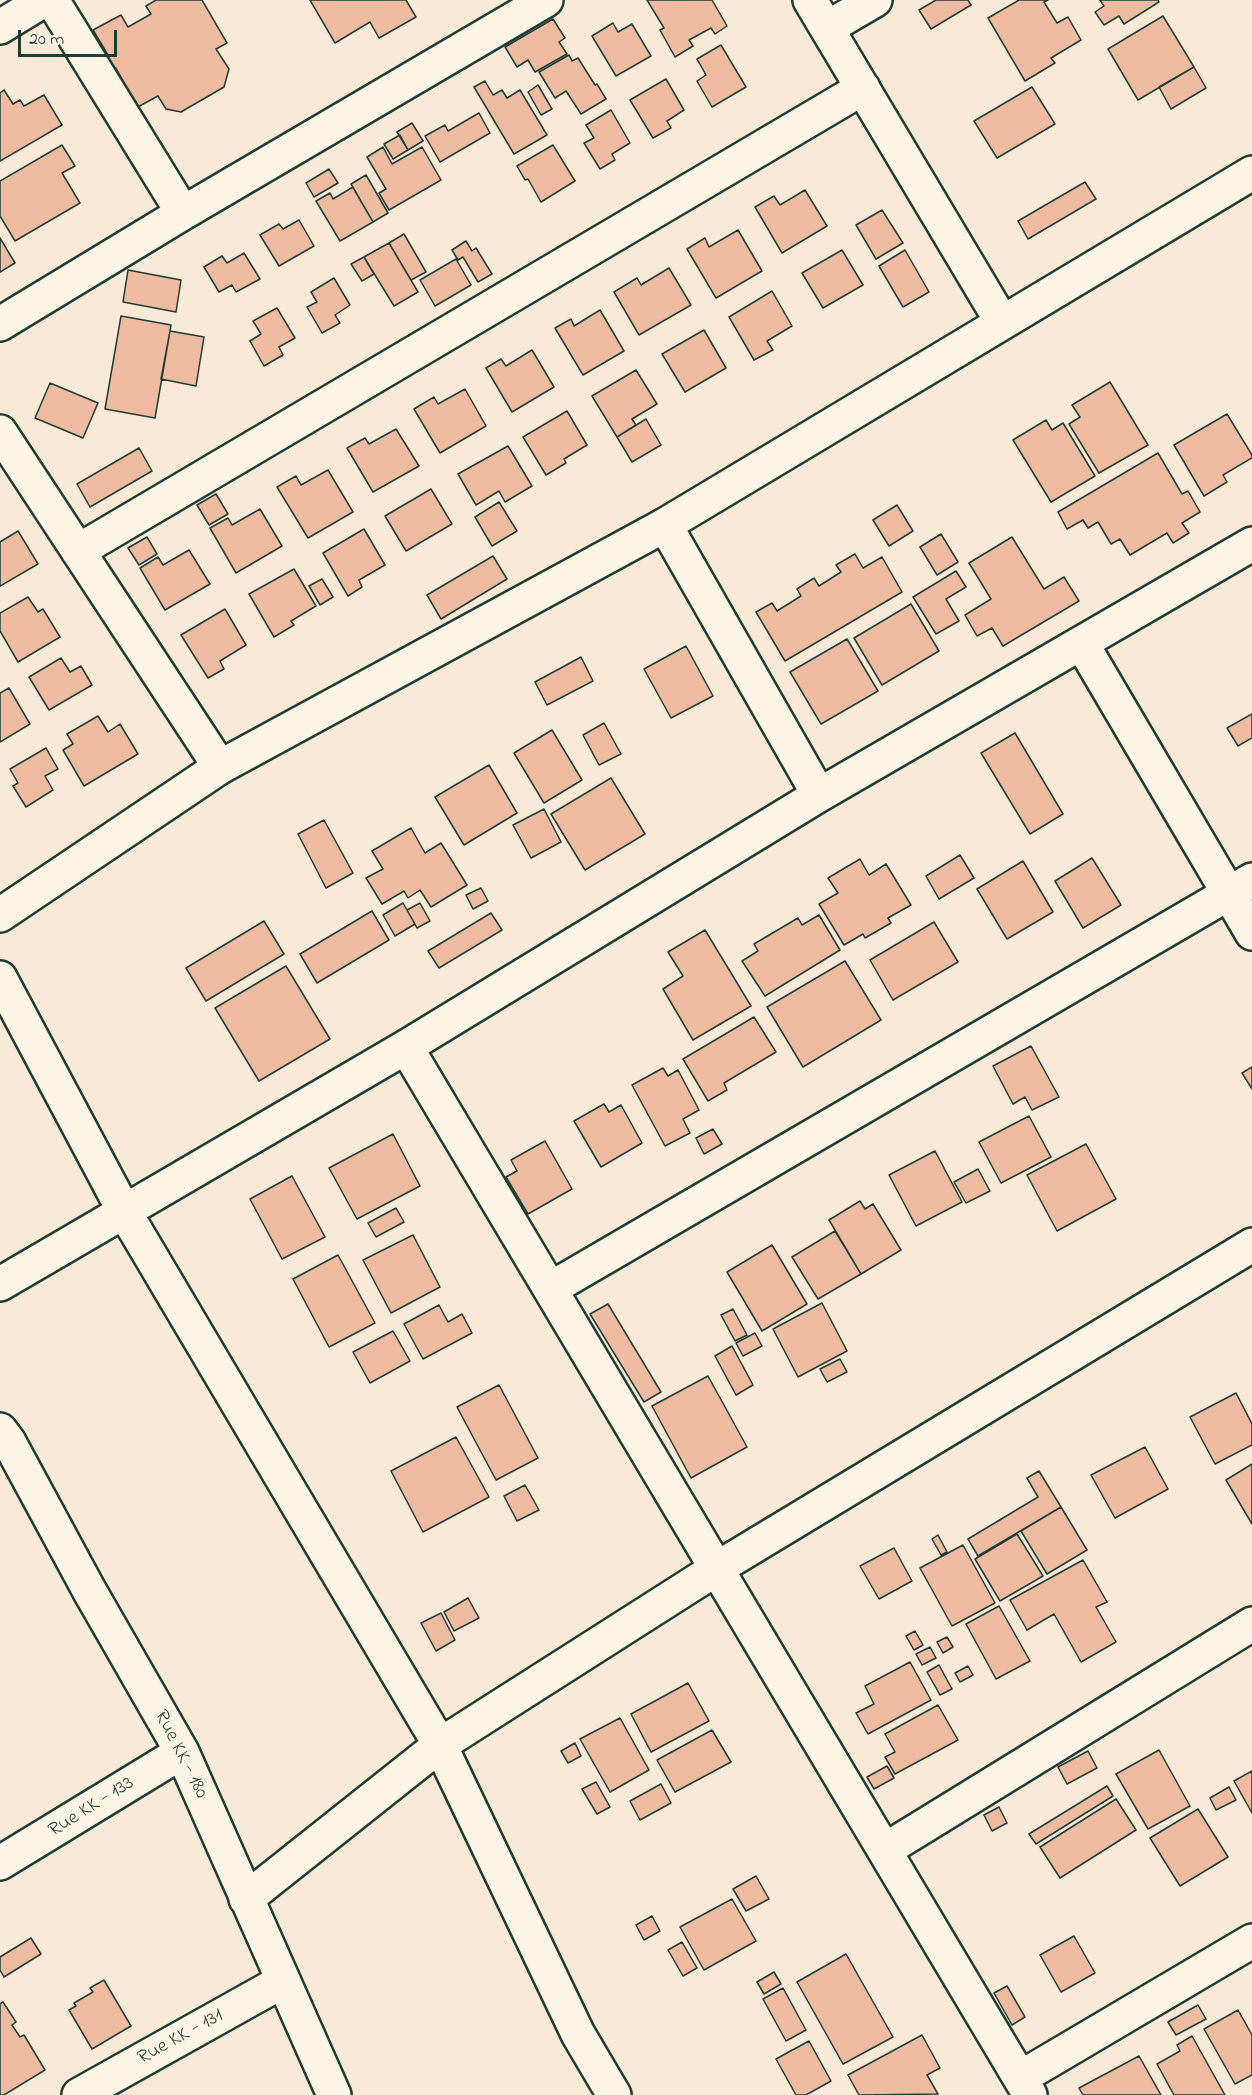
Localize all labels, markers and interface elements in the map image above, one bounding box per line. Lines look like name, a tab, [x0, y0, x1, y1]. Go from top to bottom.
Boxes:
scale bar	[21, 18, 120, 56]
text: 20 m	[29, 27, 64, 53]
street label: Rue KK - 180	[148, 1707, 212, 1803]
street label: Rue KK - 133	[45, 1772, 139, 1844]
street label: Rue KK - 131	[134, 2005, 228, 2071]

